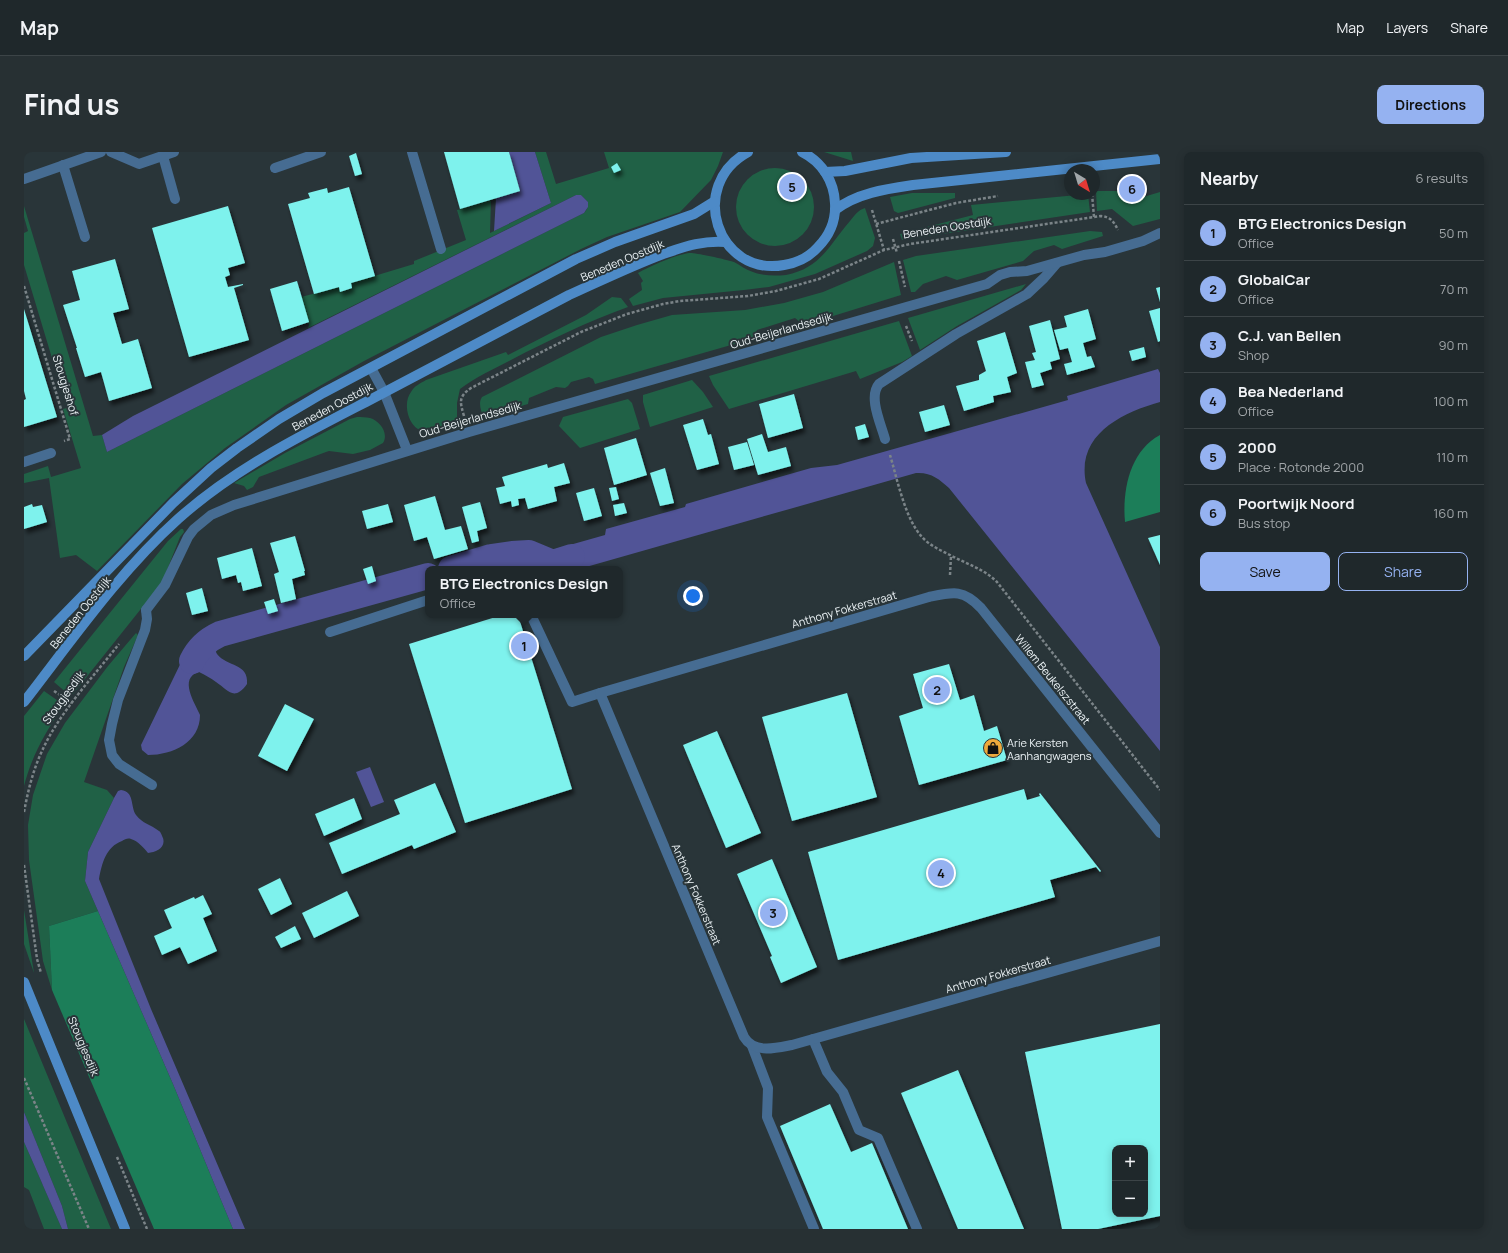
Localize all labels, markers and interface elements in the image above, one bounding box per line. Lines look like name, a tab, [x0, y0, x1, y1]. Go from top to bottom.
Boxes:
text: Map	[20, 15, 59, 41]
text: Map	[1336, 18, 1364, 37]
text: Layers	[1386, 18, 1428, 37]
text: Share	[1450, 18, 1488, 37]
text: Find us	[24, 85, 119, 123]
button: Directions	[1377, 85, 1484, 124]
north arrow	[1064, 164, 1100, 200]
text: Nearby	[1200, 167, 1258, 190]
text: 6 results	[1416, 169, 1468, 187]
pin: 5	[779, 172, 805, 202]
pin: 6	[1119, 174, 1145, 204]
street label: Beneden Oostdijk	[902, 213, 993, 241]
text: BTG Electronics Design	[1238, 213, 1406, 234]
text: 1	[1210, 224, 1216, 242]
text: 50 m	[1439, 224, 1468, 242]
text: Office	[1238, 234, 1274, 252]
street label: Beneden Oostdijk	[578, 235, 666, 284]
text: GlobalCar	[1238, 269, 1310, 290]
text: 2	[1209, 280, 1217, 298]
text: 70 m	[1440, 280, 1468, 298]
text: Office	[1238, 290, 1274, 308]
street label: Oud-Beijerlandsedijk	[728, 308, 834, 352]
text: C.J. van Bellen	[1238, 325, 1341, 346]
text: 3	[1209, 336, 1217, 354]
text: 90 m	[1438, 336, 1468, 354]
text: Shop	[1238, 346, 1269, 364]
street label: Stougjeshof	[50, 353, 82, 417]
street label: Beneden Oostdijk	[289, 378, 375, 434]
text: Bea Nederland	[1238, 381, 1343, 402]
text: 4	[1209, 392, 1217, 410]
text: 100 m	[1433, 392, 1468, 410]
street label: Oud-Beijerlandsedijk	[417, 397, 523, 441]
text: Office	[1238, 402, 1274, 420]
text: 2000	[1238, 437, 1277, 458]
text: 5	[1209, 448, 1217, 466]
text: 110 m	[1436, 448, 1468, 466]
text: Place · Rotonde 2000	[1238, 458, 1364, 476]
text: Poortwijk Noord	[1238, 493, 1355, 514]
text: 6	[1209, 504, 1217, 522]
text: 160 m	[1433, 504, 1468, 522]
text: Bus stop	[1238, 514, 1290, 532]
button: Save	[1200, 552, 1330, 591]
button: Share	[1338, 552, 1468, 591]
popup	[425, 566, 623, 618]
street label: Beneden Oostdijk	[46, 572, 114, 651]
text: BTG Electronics Design	[440, 573, 608, 594]
your location	[683, 586, 703, 606]
street label: Anthony Fokkerstraat	[790, 587, 898, 631]
text: Office	[440, 594, 476, 612]
pin: 1	[511, 631, 537, 661]
street label: Willem Beukelszstraat	[1012, 631, 1094, 727]
street label: Stougjesdijk	[38, 667, 88, 727]
pin: 2	[924, 675, 950, 705]
place label: Arie Kersten Aanhangwagens	[1007, 735, 1092, 763]
shop icon: Arie Kersten Aanhangwagens	[982, 737, 1004, 759]
street label: Anthony Fokkerstraat	[669, 841, 725, 947]
pin: 4	[928, 858, 954, 888]
pin: 3	[760, 898, 786, 928]
street label: Anthony Fokkerstraat	[944, 952, 1052, 996]
street label: Stougjesdijk	[65, 1014, 103, 1078]
map controls	[1112, 1145, 1148, 1217]
button: +	[1112, 1145, 1148, 1181]
button: −	[1112, 1181, 1148, 1217]

